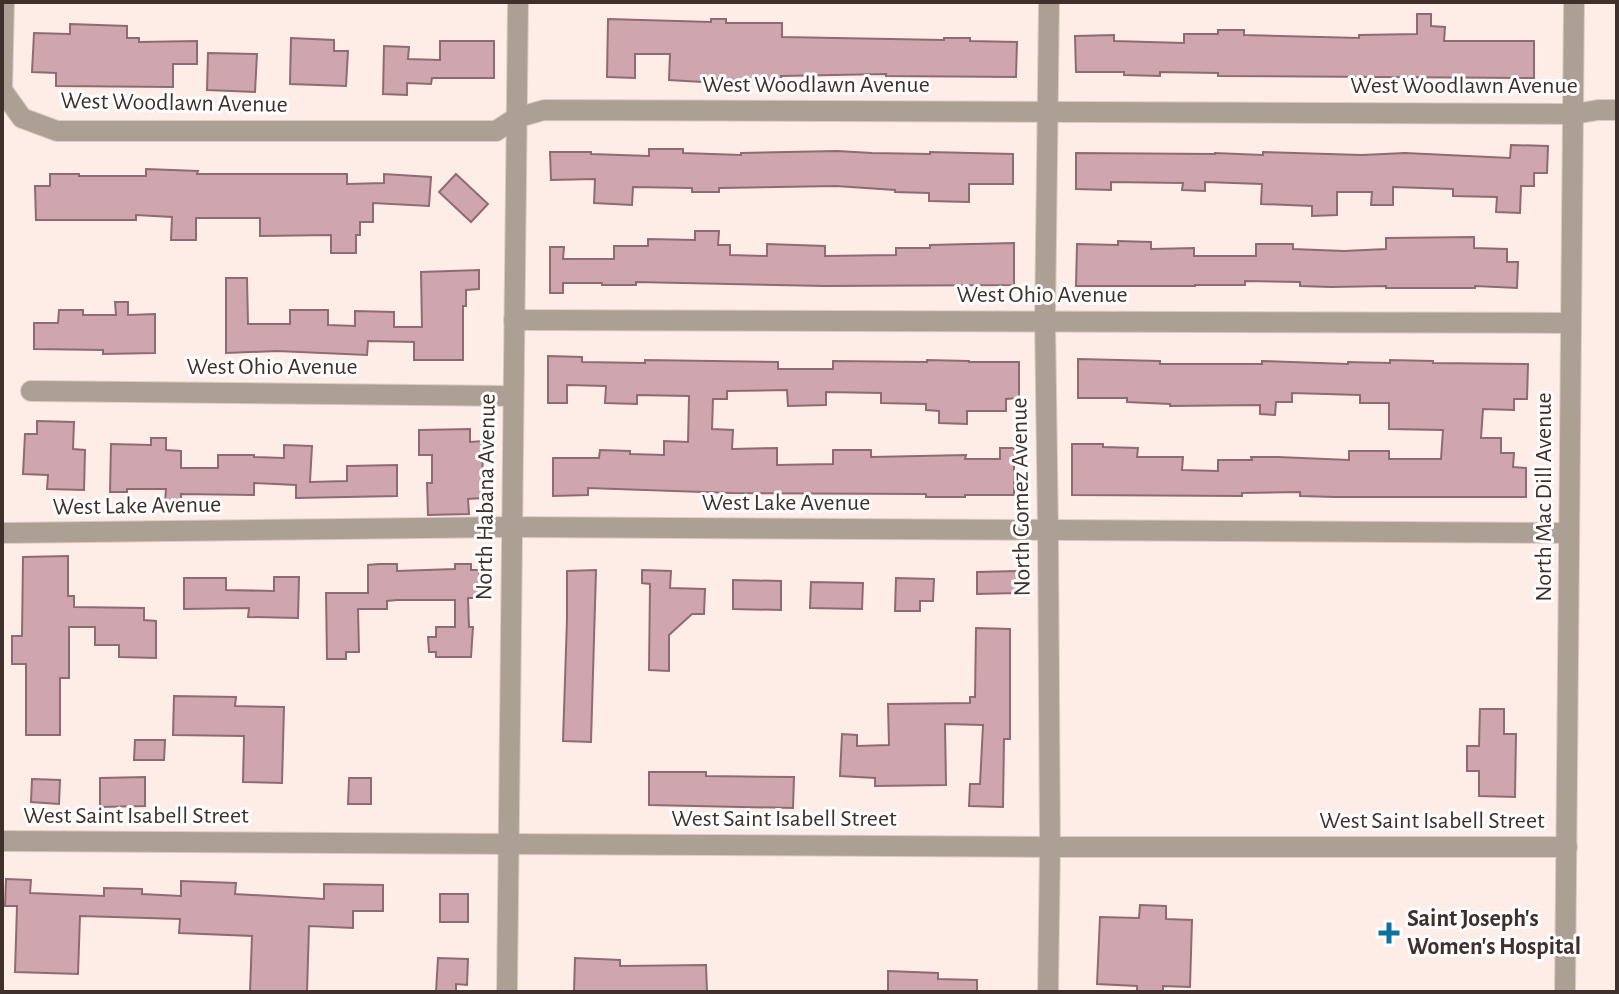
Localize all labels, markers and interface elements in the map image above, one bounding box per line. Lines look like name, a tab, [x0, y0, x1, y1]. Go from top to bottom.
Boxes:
street label: West Woodlawn Avenue	[702, 73, 930, 97]
street label: West Woodlawn Avenue	[1350, 74, 1578, 98]
street label: West Woodlawn Avenue	[60, 89, 288, 117]
street label: West Ohio Avenue	[956, 283, 1128, 307]
street label: West Ohio Avenue	[186, 355, 358, 379]
street label: North Mac Dill Avenue	[1532, 392, 1556, 602]
street label: North Habana Avenue	[472, 393, 500, 601]
street label: North Gomez Avenue	[1007, 397, 1035, 597]
street label: West Lake Avenue	[702, 491, 870, 515]
street label: West Lake Avenue	[53, 493, 221, 519]
street label: West Saint Isabell Street	[23, 804, 249, 828]
street label: West Saint Isabell Street	[671, 807, 897, 831]
street label: West Saint Isabell Street	[1319, 809, 1545, 833]
place label: Saint Joseph's Women's Hospital	[1407, 907, 1581, 959]
marker: Saint Joseph's Women's Hospital	[1378, 922, 1400, 944]

